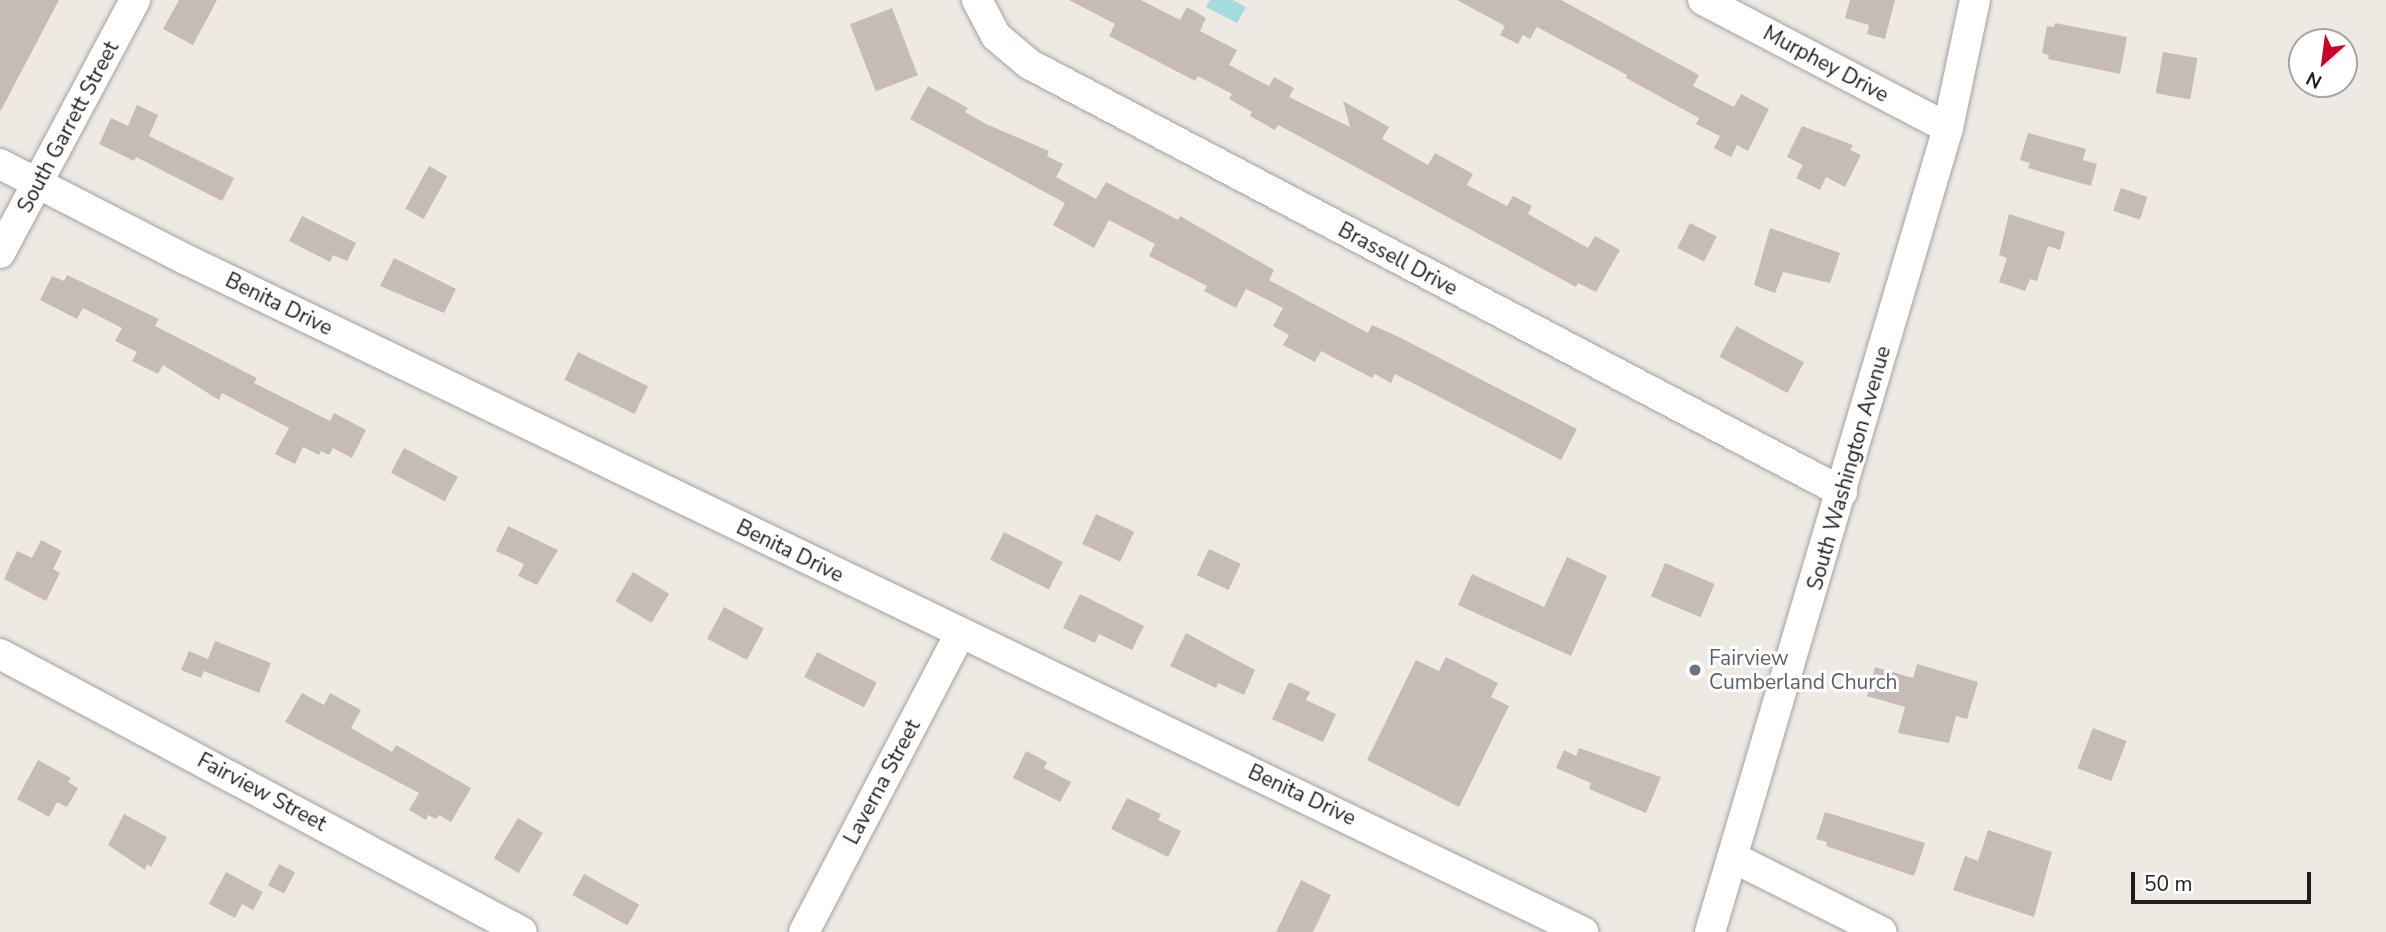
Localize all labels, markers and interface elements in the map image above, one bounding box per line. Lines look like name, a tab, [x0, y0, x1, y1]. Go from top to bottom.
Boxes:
street label: Murphey Drive	[1759, 20, 1893, 108]
north arrow	[2288, 28, 2358, 98]
street label: South Garrett Street	[12, 37, 124, 217]
text: N	[2302, 65, 2326, 95]
street label: Brassell Drive	[1334, 217, 1462, 301]
street label: Benita Drive	[221, 267, 337, 341]
street label: South Washington Avenue	[1802, 343, 1896, 593]
street label: Benita Drive	[732, 514, 848, 588]
place label: Fairview Cumberland Church	[1709, 645, 1897, 695]
marker: Fairview Cumberland Church	[1687, 662, 1703, 678]
street label: Laverna Street	[839, 715, 925, 849]
street label: Fairview Street	[193, 747, 331, 837]
street label: Benita Drive	[1244, 759, 1360, 831]
scale bar	[2134, 858, 2314, 902]
text: 50 m	[2144, 870, 2193, 898]

